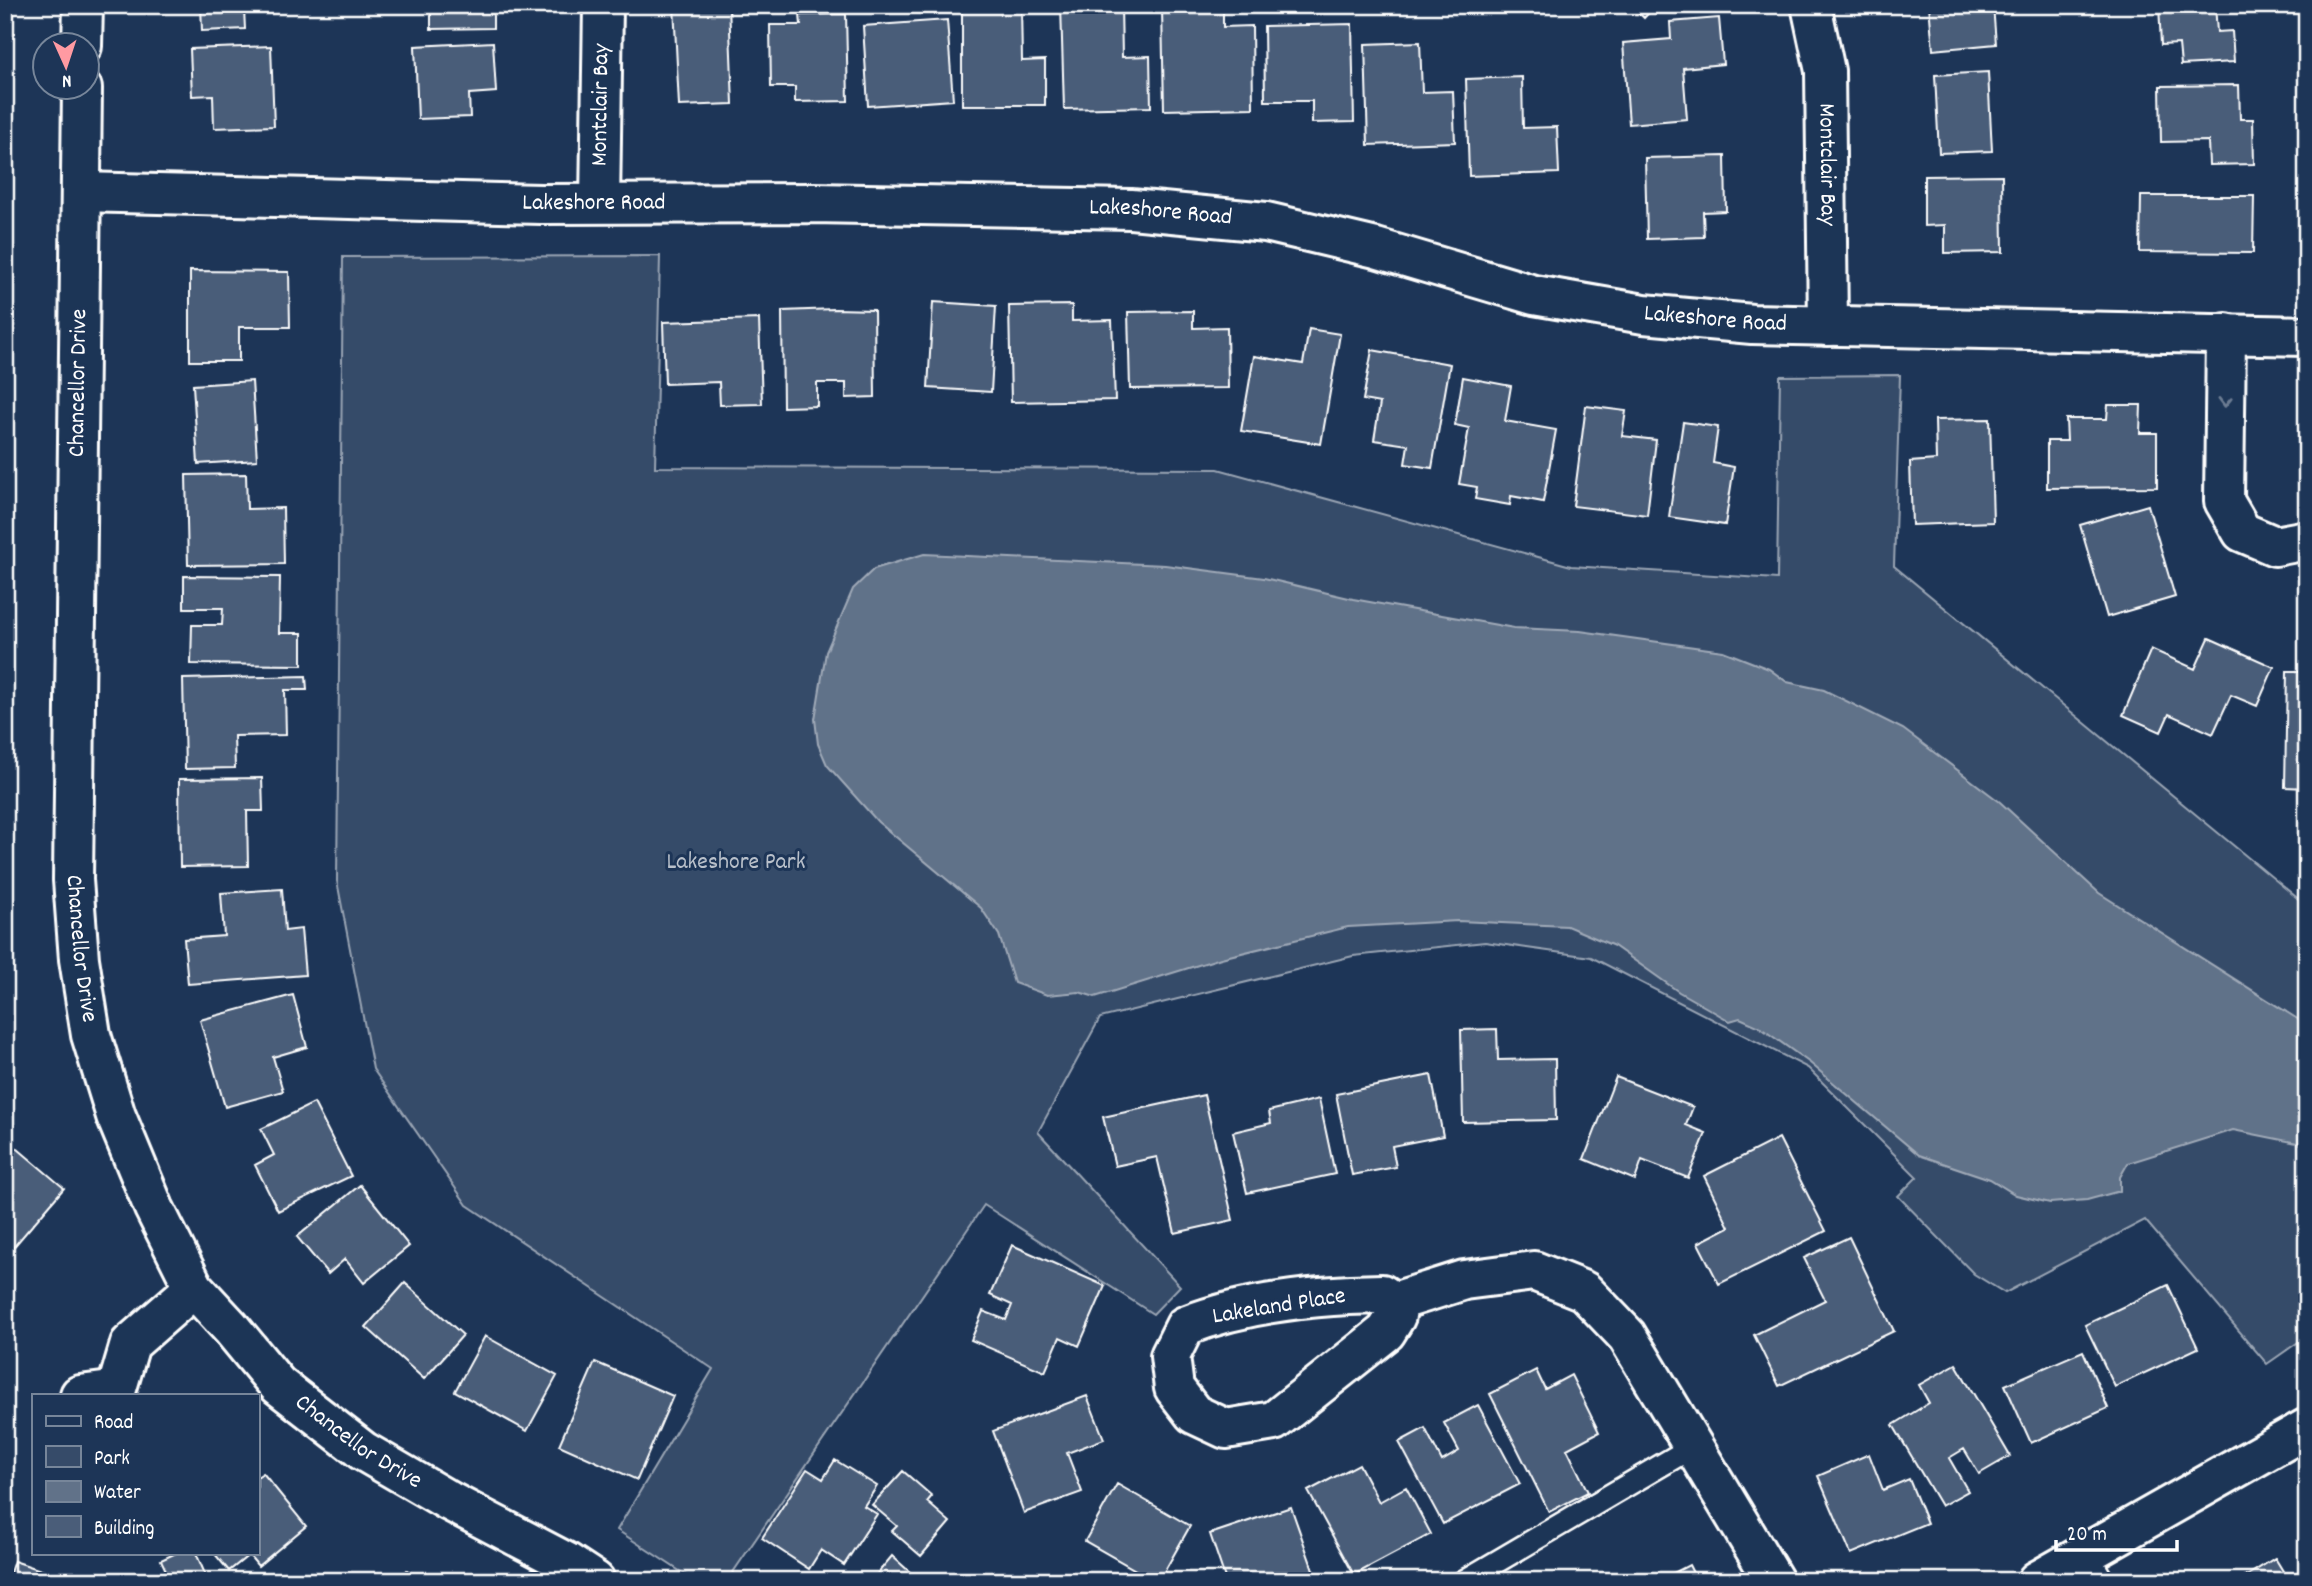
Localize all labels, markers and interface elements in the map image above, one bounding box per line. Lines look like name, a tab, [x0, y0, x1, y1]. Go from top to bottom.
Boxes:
north arrow	[32, 32, 102, 102]
street label: Montclair Bay	[584, 42, 619, 167]
text: N	[61, 66, 72, 93]
street label: Montclair Bay	[1808, 103, 1844, 227]
street label: Lakeshore Road	[522, 187, 665, 221]
street label: Lakeshore Road	[1089, 191, 1234, 236]
street label: Lakeshore Road	[1642, 297, 1787, 342]
street label: Chancellor Drive	[61, 309, 97, 457]
one-way arrow	[2217, 397, 2233, 407]
park label: Lakeshore Park	[666, 846, 806, 880]
street label: Chancellor Drive	[56, 874, 106, 1025]
street label: Lakeland Place	[1210, 1280, 1348, 1334]
street label: Chancellor Drive	[287, 1387, 428, 1498]
legend	[32, 1394, 259, 1554]
text: Road	[94, 1409, 133, 1439]
text: Park	[94, 1445, 130, 1475]
text: Water	[94, 1479, 141, 1509]
scale bar	[2056, 1509, 2177, 1553]
text: Building	[94, 1515, 154, 1545]
text: 20 m	[2067, 1521, 2107, 1551]

